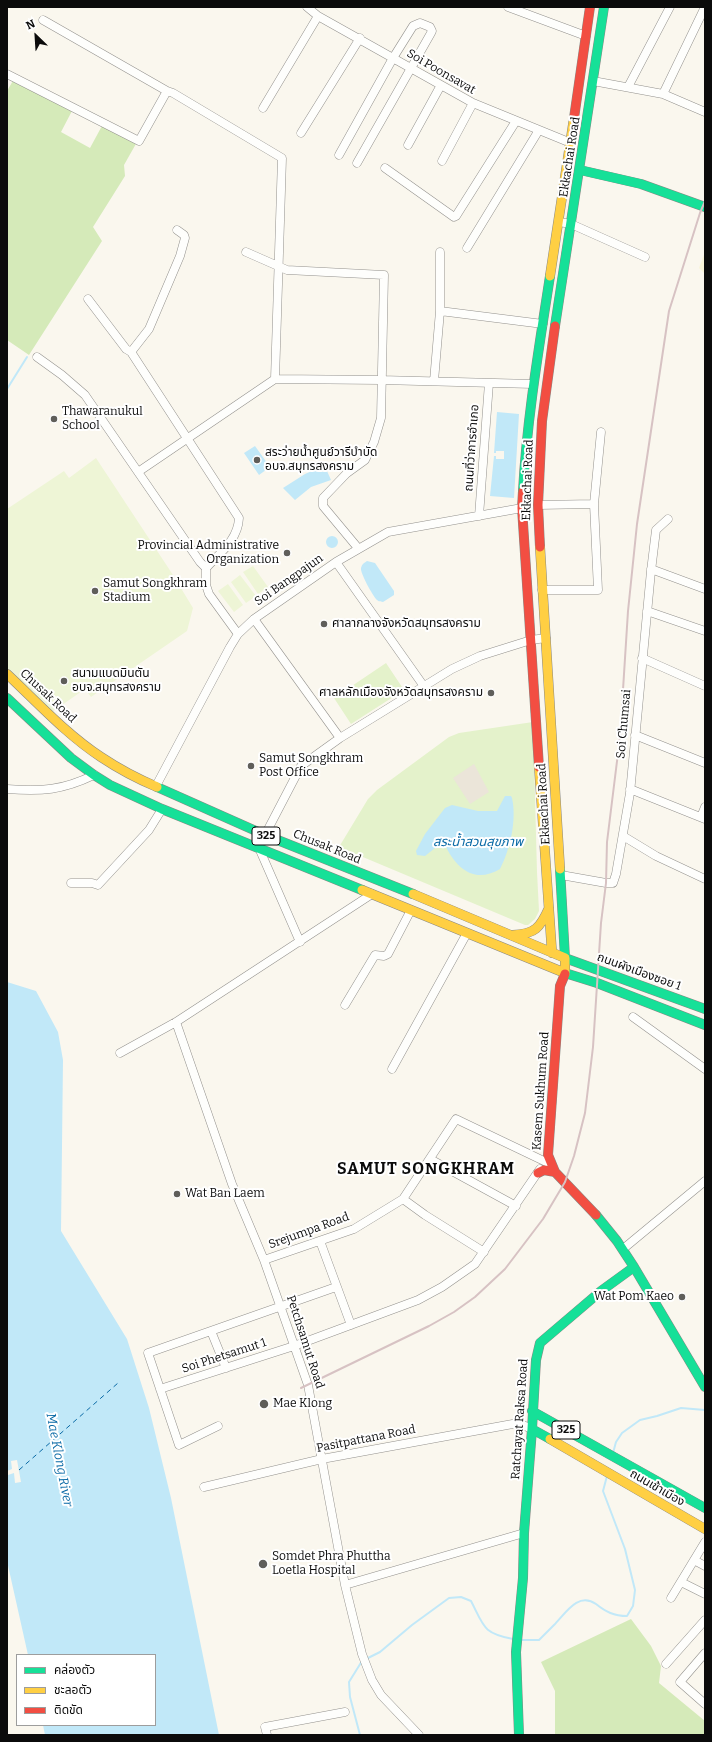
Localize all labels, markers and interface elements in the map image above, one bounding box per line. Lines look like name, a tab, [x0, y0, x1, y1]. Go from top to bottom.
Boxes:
north arrow	[16, 16, 56, 56]
text: N	[24, 17, 37, 32]
street label: Soi Poonsavat	[404, 46, 478, 98]
street label: Ekkachai Road	[557, 116, 583, 198]
street label: ถนนที่ว่าการอำเภอ	[462, 404, 482, 492]
place label: Thawaranukul School	[62, 405, 143, 433]
marker: Thawaranukul School	[49, 414, 59, 424]
street label: Ekkachai Road	[519, 439, 537, 521]
place label: สระว่ายน้ำศูนย์วารีบำบัด อบจ.สมุทรสงคราม	[265, 446, 377, 474]
marker: สระว่ายน้ำศูนย์วารีบำบัด อบจ.สมุทรสงคราม	[252, 455, 262, 465]
place label: Provincial Administrative Organization	[138, 539, 279, 567]
marker: Provincial Administrative Organization	[282, 548, 292, 558]
street label: Soi Bangpajun	[252, 551, 326, 609]
place label: Samut Songkhram Stadium	[103, 577, 207, 605]
marker: Samut Songkhram Stadium	[90, 586, 100, 596]
place label: ศาลากลางจังหวัดสมุทรสงคราม	[332, 617, 481, 631]
marker: ศาลากลางจังหวัดสมุทรสงคราม	[319, 619, 329, 629]
street label: Chusak Road	[17, 666, 79, 726]
place label: สนามแบดมินตัน อบจ.สมุทรสงคราม	[72, 667, 161, 695]
marker: สนามแบดมินตัน อบจ.สมุทรสงคราม	[59, 676, 69, 686]
place label: ศาลหลักเมืองจังหวัดสมุทรสงคราม	[319, 686, 483, 700]
marker: ศาลหลักเมืองจังหวัดสมุทรสงคราม	[486, 688, 496, 698]
street label: Soi Chumsai	[614, 689, 634, 759]
place label: Samut Songkhram Post Office	[259, 752, 363, 780]
marker: Samut Songkhram Post Office	[246, 761, 256, 771]
street label: Ekkachai Road	[535, 763, 553, 845]
road number: 325	[252, 827, 280, 845]
street label: Chusak Road	[291, 827, 363, 867]
water label: สระน้ำสวนสุขภาพ	[433, 834, 523, 850]
street label: ถนนผังเมืองซอย 1	[595, 950, 683, 994]
street label: Kasem Sukhum Road	[530, 1031, 552, 1151]
district label: SAMUT SONGKHRAM	[337, 1160, 515, 1180]
place label: Wat Ban Laem	[185, 1187, 265, 1201]
marker: Wat Ban Laem	[172, 1189, 182, 1199]
street label: Srejumpa Road	[267, 1210, 351, 1252]
place label: Wat Pom Kaeo	[594, 1290, 674, 1304]
marker: Wat Pom Kaeo	[677, 1292, 687, 1302]
street label: Petchsamut Road	[283, 1294, 327, 1390]
street label: Soi Phetsamut 1	[180, 1336, 268, 1376]
street label: Ratchayat Raksa Road	[509, 1358, 531, 1480]
place label: Mae Klong	[273, 1397, 332, 1411]
marker: Mae Klong	[258, 1398, 270, 1410]
water label: Mae Klong River	[42, 1412, 76, 1508]
road number: 325	[552, 1421, 580, 1439]
street label: Pasitpattana Road	[315, 1422, 417, 1456]
street label: ถนนเข้าเมือง	[627, 1467, 687, 1509]
place label: Somdet Phra Phuttha Loetla Hospital	[272, 1550, 391, 1578]
marker: Somdet Phra Phuttha Loetla Hospital	[257, 1558, 269, 1570]
legend	[16, 1654, 156, 1726]
text: คล่องตัว	[54, 1663, 95, 1677]
text: ชะลอตัว	[54, 1683, 92, 1697]
text: ติดขัด	[54, 1703, 83, 1717]

